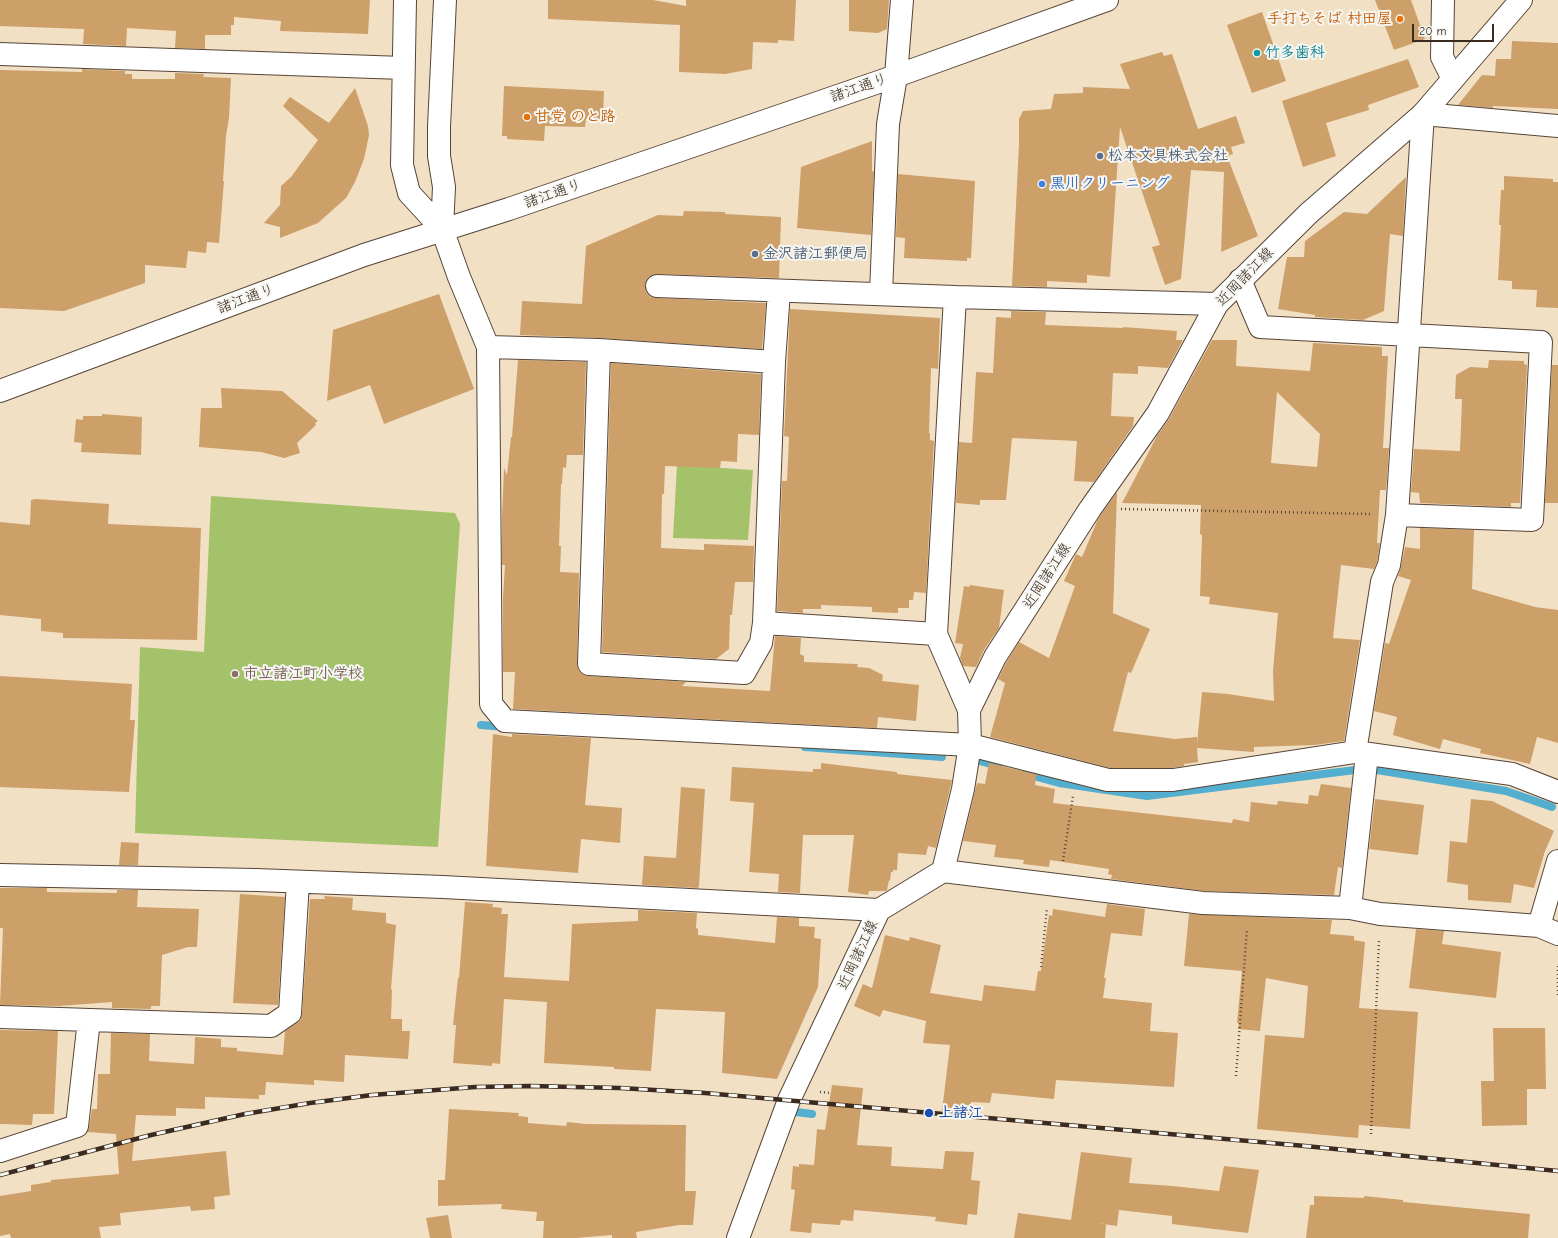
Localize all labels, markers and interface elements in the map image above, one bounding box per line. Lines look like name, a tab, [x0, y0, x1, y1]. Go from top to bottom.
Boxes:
place label: 手打ちそば 村田屋	[1267, 10, 1392, 28]
marker: 手打ちそば 村田屋	[1395, 14, 1405, 24]
scale bar	[1414, 16, 1496, 42]
text: 20 m	[1419, 24, 1447, 38]
place label: 竹多歯科	[1265, 44, 1325, 62]
marker: 竹多歯科	[1252, 48, 1262, 58]
street label: 諸江通り	[828, 70, 890, 106]
place label: 甘党 のと路	[535, 108, 615, 126]
marker: 甘党 のと路	[522, 112, 532, 122]
place label: 松本文具株式会社	[1108, 147, 1228, 165]
marker: 松本文具株式会社	[1095, 151, 1105, 161]
place label: 黒川クリーニング	[1050, 175, 1170, 193]
street label: 諸江通り	[522, 176, 584, 212]
marker: 黒川クリーニング	[1037, 179, 1047, 189]
street label: 近岡諸江線	[1212, 244, 1278, 310]
place label: 金沢諸江郵便局	[763, 245, 868, 263]
marker: 金沢諸江郵便局	[750, 249, 760, 259]
street label: 諸江通り	[215, 280, 277, 318]
street label: 近岡諸江線	[1019, 540, 1075, 612]
place label: 市立諸江町小学校	[243, 665, 363, 683]
marker: 市立諸江町小学校	[230, 669, 240, 679]
street label: 近岡諸江線	[834, 917, 882, 993]
place label: 上諸江	[938, 1104, 983, 1122]
marker: 上諸江	[923, 1107, 935, 1119]

